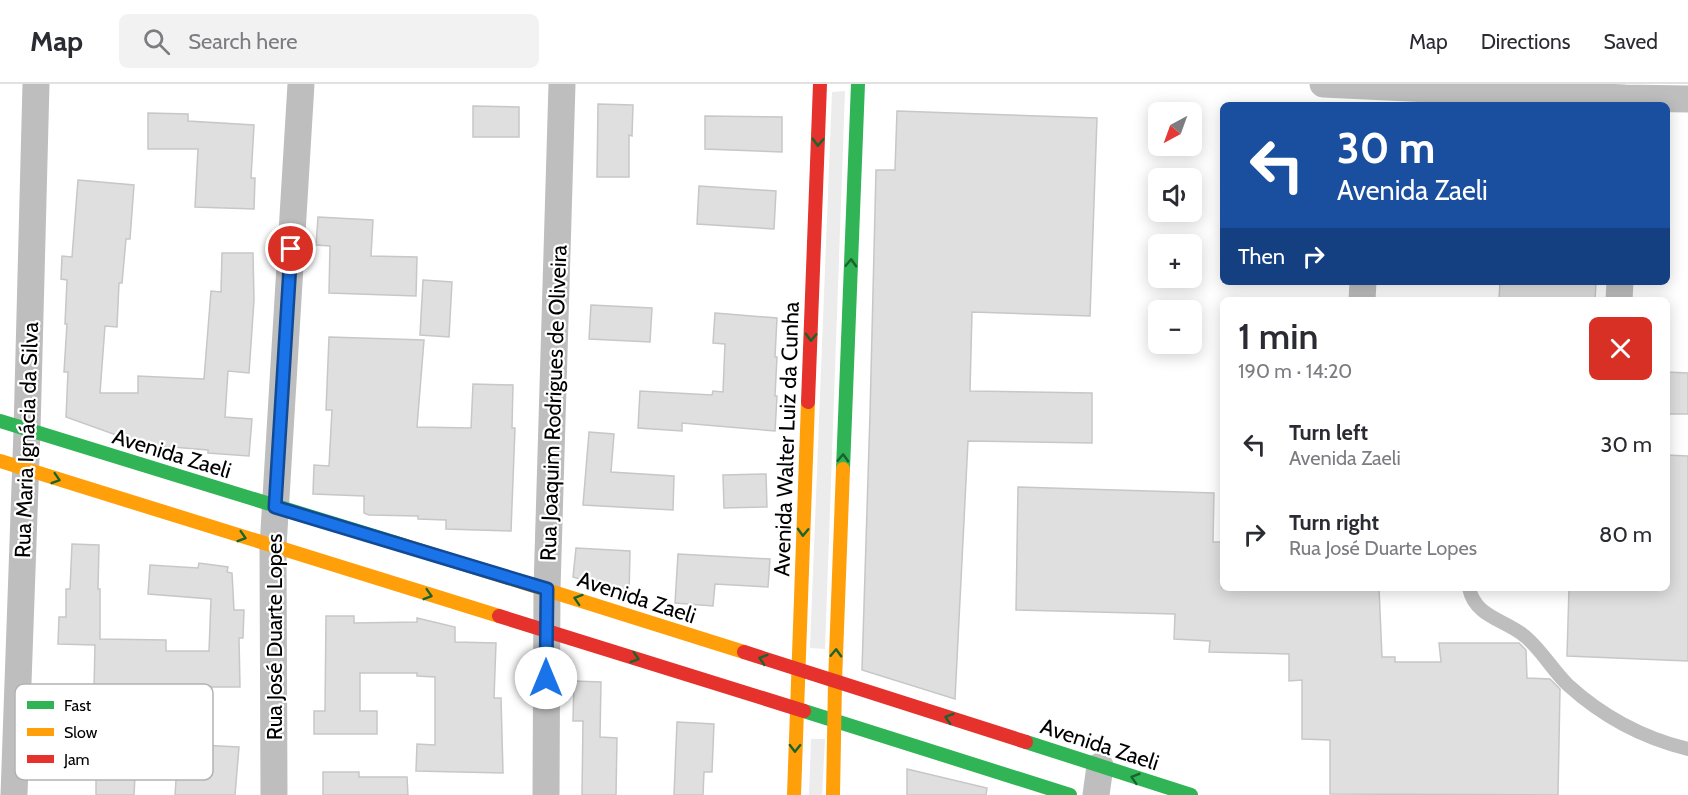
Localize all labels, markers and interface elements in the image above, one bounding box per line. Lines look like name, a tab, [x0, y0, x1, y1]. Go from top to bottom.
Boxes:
search box	[119, 14, 539, 68]
text: Map	[30, 24, 83, 58]
icon: search	[140, 25, 173, 58]
text: Search here	[188, 28, 297, 55]
text: Map	[1409, 29, 1448, 54]
text: Directions	[1481, 29, 1570, 54]
text: Saved	[1603, 29, 1658, 54]
north arrow	[1148, 102, 1202, 156]
map controls	[1148, 102, 1202, 354]
text: 30 m	[1337, 122, 1435, 174]
icon: left	[1238, 126, 1316, 204]
one-way arrow	[811, 138, 824, 147]
button: sound	[1148, 168, 1202, 222]
text: Avenida Zaeli	[1337, 174, 1488, 207]
pin	[265, 223, 316, 274]
icon: arrive	[274, 232, 307, 265]
button: +	[1148, 234, 1202, 288]
icon: right	[1297, 240, 1330, 273]
text: Then	[1238, 243, 1285, 270]
street label: Rua Joaquim Rodrigues de Oliveira	[534, 244, 573, 562]
one-way arrow	[844, 258, 857, 267]
button: −	[1148, 300, 1202, 354]
street label: Avenida Walter Luiz da Cunha	[768, 301, 805, 577]
text: 1 min	[1238, 314, 1318, 358]
button: close	[1589, 317, 1652, 380]
street label: Rua Maria Ignácia da Silva	[9, 321, 44, 558]
one-way arrow	[804, 333, 817, 342]
text: 190 m · 14:20	[1238, 359, 1352, 383]
text: Turn left	[1289, 419, 1368, 446]
street label: Avenida Zaeli	[109, 423, 235, 484]
icon: left	[1238, 428, 1271, 461]
text: 30 m	[1600, 431, 1652, 458]
text: Avenida Zaeli	[1289, 446, 1401, 470]
one-way arrow	[837, 453, 850, 462]
one-way arrow	[50, 472, 61, 484]
text: Turn right	[1289, 509, 1379, 536]
icon: right	[1238, 518, 1271, 551]
text: 80 m	[1599, 521, 1652, 548]
one-way arrow	[797, 528, 810, 537]
one-way arrow	[236, 530, 247, 542]
street label: Rua José Duarte Lopes	[261, 534, 288, 740]
text: Rua José Duarte Lopes	[1289, 536, 1477, 560]
street label: Avenida Zaeli	[574, 566, 699, 629]
one-way arrow	[422, 588, 433, 600]
one-way arrow	[573, 594, 584, 607]
position arrow	[514, 646, 578, 710]
one-way arrow	[829, 648, 842, 657]
one-way arrow	[629, 651, 640, 663]
one-way arrow	[758, 654, 769, 667]
legend	[15, 684, 213, 780]
text: Fast	[64, 696, 92, 715]
one-way arrow	[944, 713, 955, 726]
street label: Avenida Zaeli	[1037, 713, 1162, 776]
text: Slow	[64, 723, 98, 742]
one-way arrow	[789, 744, 801, 753]
text: Jam	[63, 750, 90, 769]
one-way arrow	[1130, 772, 1141, 785]

